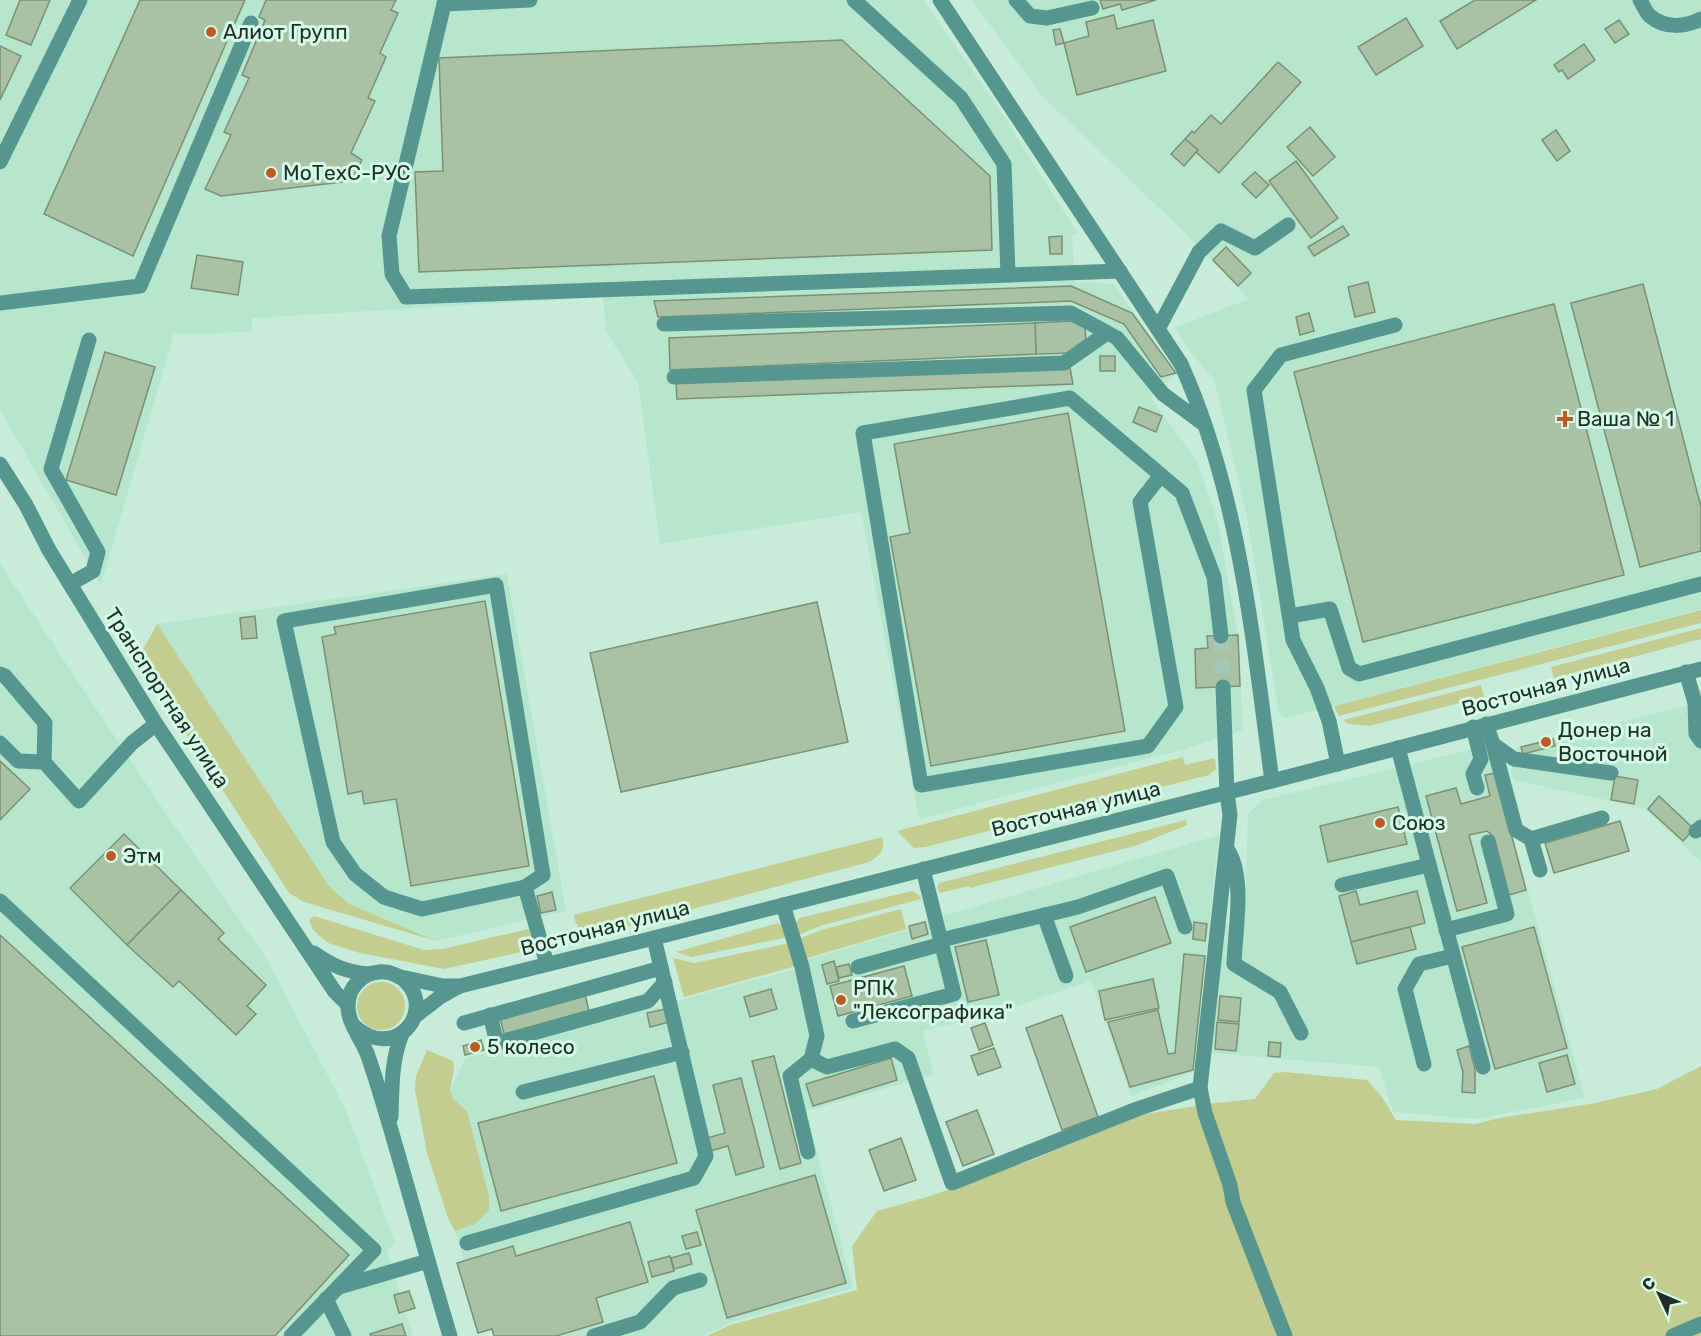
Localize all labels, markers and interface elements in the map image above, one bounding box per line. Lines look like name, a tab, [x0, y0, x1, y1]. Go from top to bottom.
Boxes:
place label: Алиот Групп	[223, 19, 348, 44]
marker: Алиот Групп	[204, 25, 218, 39]
place label: МоТехС-РУС	[283, 160, 411, 185]
marker: МоТехС-РУС	[264, 166, 278, 180]
place label: Ваша № 1	[1577, 406, 1674, 431]
marker: Ваша № 1	[1558, 412, 1572, 426]
street label: Транспортная улица	[100, 603, 235, 793]
street label: Восточная улица	[1459, 652, 1633, 721]
place label: Донер на Восточной	[1558, 717, 1668, 766]
marker: Донер на Восточной	[1539, 735, 1553, 749]
street label: Восточная улица	[989, 775, 1163, 842]
place label: Союз	[1392, 810, 1446, 835]
marker: Союз	[1373, 816, 1387, 830]
place label: Этм	[123, 843, 162, 868]
marker: Этм	[104, 849, 118, 863]
street label: Восточная улица	[518, 894, 692, 961]
place label: РПК "Лексографика"	[853, 975, 1013, 1024]
marker: РПК "Лексографика"	[834, 993, 848, 1007]
place label: 5 колесо	[487, 1034, 575, 1059]
marker: 5 колесо	[468, 1040, 482, 1054]
north arrow	[1629, 1264, 1689, 1324]
text: С	[1638, 1273, 1659, 1295]

